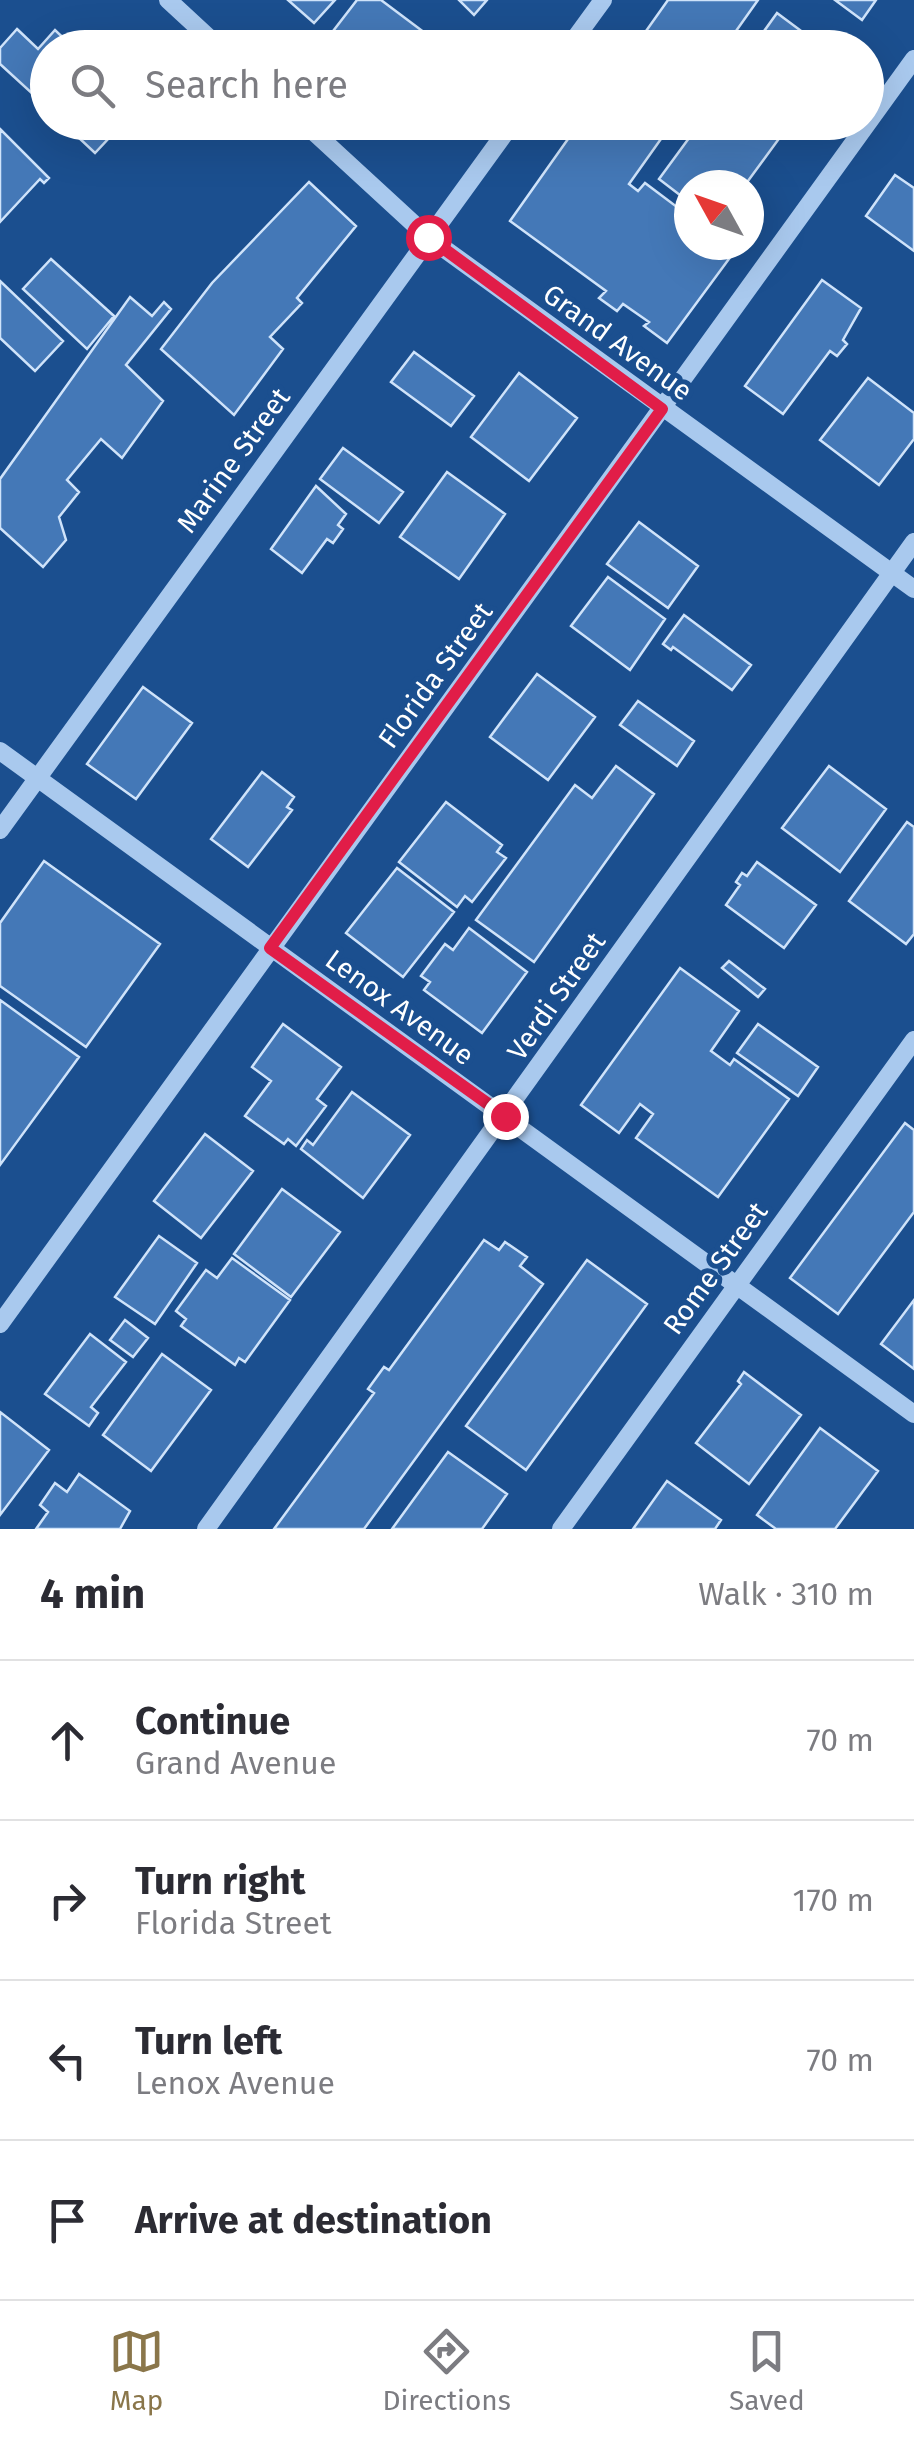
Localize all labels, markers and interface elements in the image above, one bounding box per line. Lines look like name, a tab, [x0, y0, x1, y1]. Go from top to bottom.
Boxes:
search box	[30, 30, 884, 140]
icon: search	[65, 58, 120, 113]
text: Search here	[145, 62, 348, 108]
north arrow	[674, 170, 764, 260]
route start	[406, 215, 452, 261]
street label: Grand Avenue	[537, 277, 699, 408]
street label: Marine Street	[170, 381, 297, 539]
street label: Florida Street	[372, 595, 500, 755]
street label: Verdi Street	[500, 925, 613, 1066]
street label: Lenox Avenue	[319, 943, 480, 1072]
route end	[483, 1094, 529, 1140]
street label: Rome Street	[656, 1195, 775, 1341]
text: 4 min	[40, 1569, 145, 1619]
text: Walk · 310 m	[698, 1575, 874, 1613]
text: Continue	[135, 1698, 290, 1744]
icon: ahead	[40, 1713, 95, 1768]
text: 70 m	[806, 1721, 874, 1759]
text: Grand Avenue	[135, 1744, 336, 1782]
text: Turn right	[135, 1858, 305, 1904]
icon: right	[40, 1873, 95, 1928]
text: 170 m	[793, 1881, 874, 1919]
text: Florida Street	[135, 1904, 332, 1942]
text: Turn left	[135, 2018, 282, 2064]
icon: left	[40, 2033, 95, 2088]
text: 70 m	[806, 2041, 874, 2079]
text: Lenox Avenue	[135, 2064, 335, 2102]
icon: arrive	[40, 2193, 95, 2248]
text: Arrive at destination	[135, 2197, 492, 2243]
tab: Map	[109, 2324, 164, 2417]
tab: Directions	[382, 2324, 511, 2417]
tab: Saved	[729, 2324, 805, 2417]

